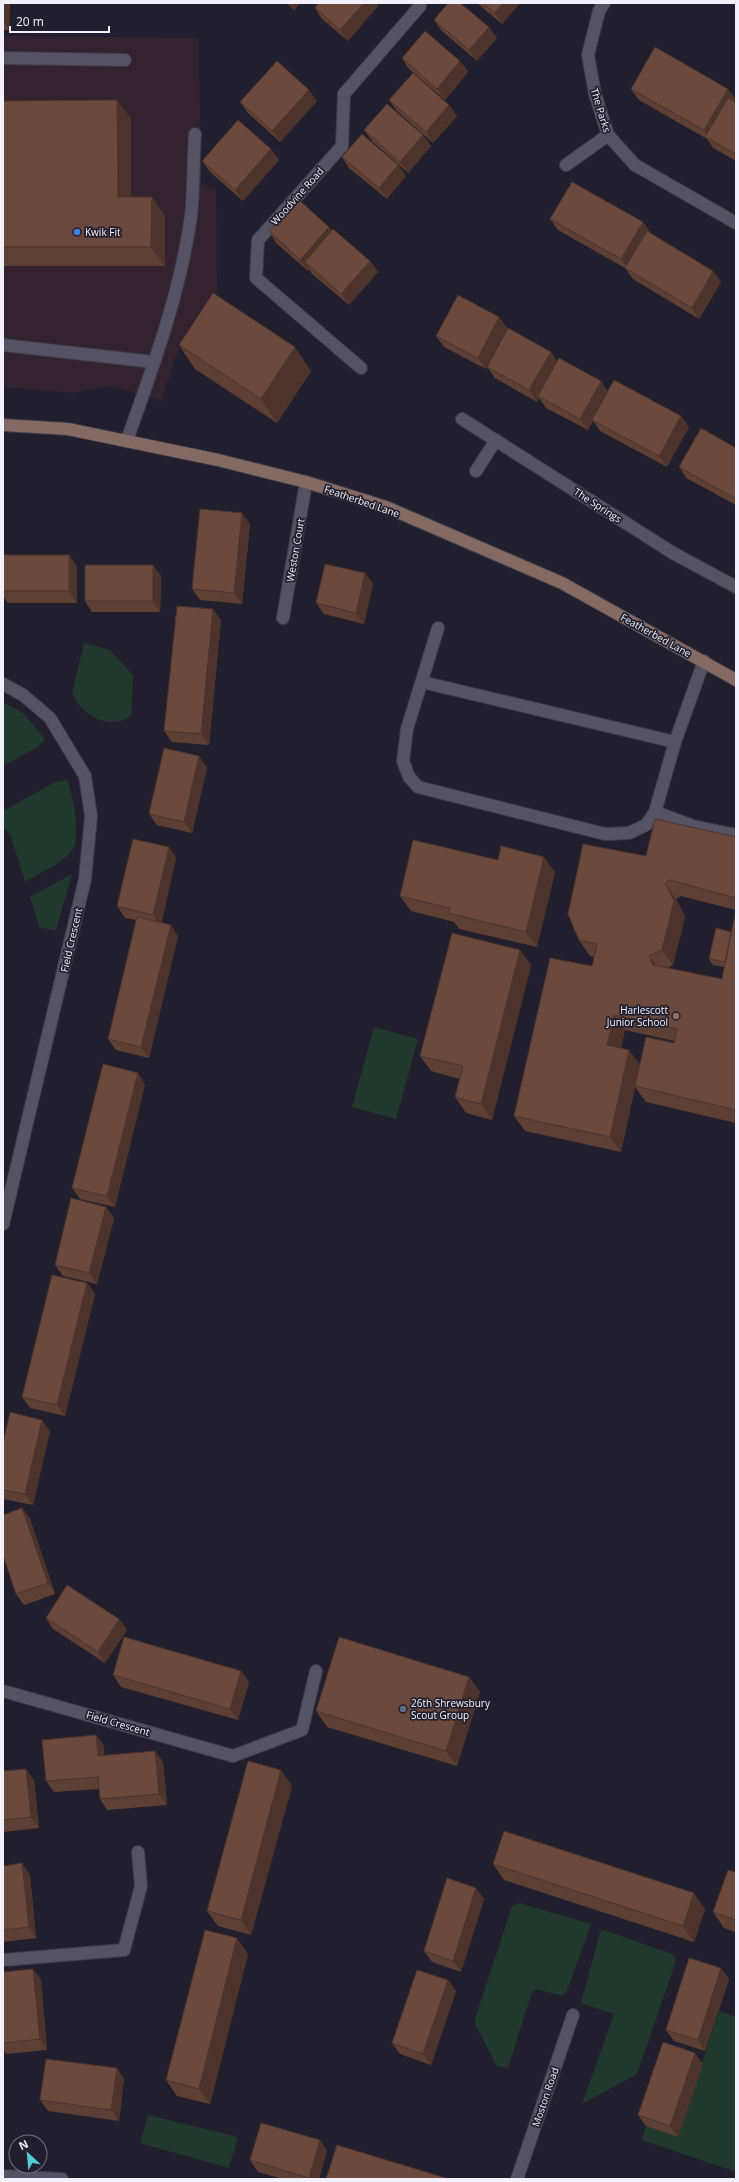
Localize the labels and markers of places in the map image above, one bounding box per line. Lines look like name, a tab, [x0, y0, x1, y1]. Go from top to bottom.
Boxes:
place label: Kwik Fit	[85, 225, 121, 239]
marker: Kwik Fit	[72, 227, 82, 237]
place label: Harlescott Junior School	[606, 1003, 668, 1029]
marker: Harlescott Junior School	[671, 1011, 681, 1021]
place label: 26th Shrewsbury Scout Group	[411, 1696, 491, 1722]
marker: 26th Shrewsbury Scout Group	[398, 1704, 408, 1714]

